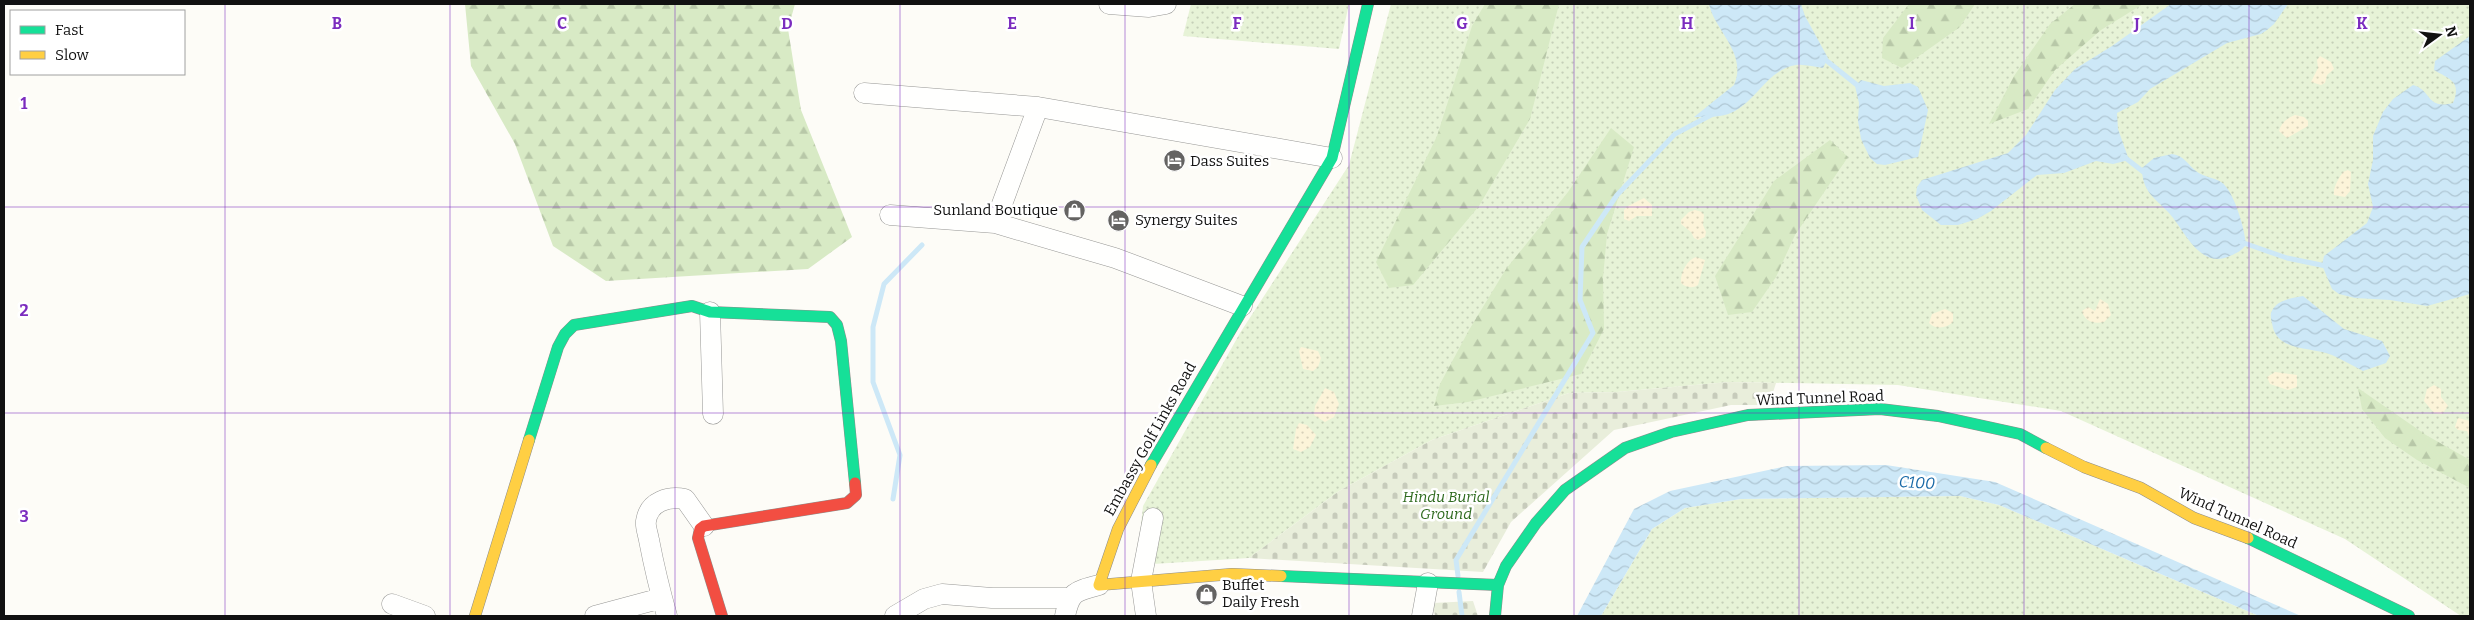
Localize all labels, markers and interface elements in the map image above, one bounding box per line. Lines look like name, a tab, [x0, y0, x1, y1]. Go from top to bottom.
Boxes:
legend	[10, 10, 185, 75]
north arrow	[2414, 10, 2464, 60]
text: B	[332, 14, 342, 33]
text: C	[557, 14, 567, 33]
text: D	[781, 14, 793, 33]
text: E	[1007, 14, 1017, 33]
text: F	[1233, 14, 1242, 33]
text: G	[1456, 14, 1468, 33]
text: H	[1681, 14, 1694, 33]
text: I	[1909, 14, 1915, 33]
text: J	[2133, 14, 2140, 33]
text: K	[2356, 14, 2368, 33]
text: Fast	[55, 21, 84, 39]
text: N	[2441, 24, 2461, 39]
text: Slow	[55, 46, 90, 64]
text: 1	[21, 94, 28, 113]
hotel icon: Dass Suites	[1162, 149, 1186, 173]
place label: Dass Suites	[1190, 152, 1269, 170]
shop icon: Sunland Boutique	[1062, 198, 1086, 222]
place label: Sunland Boutique	[933, 201, 1058, 219]
hotel icon: Synergy Suites	[1107, 208, 1131, 232]
place label: Synergy Suites	[1135, 211, 1238, 229]
text: 2	[19, 301, 29, 320]
street label: Embassy Golf Links Road	[1100, 359, 1200, 519]
street label: Wind Tunnel Road	[1756, 387, 1884, 409]
water label: C100	[1898, 472, 1936, 493]
street label: Wind Tunnel Road	[2176, 484, 2300, 552]
park label: Hindu Burial Ground	[1402, 488, 1490, 523]
text: 3	[19, 507, 29, 526]
place label: Buffet Daily Fresh	[1222, 576, 1300, 611]
shop icon: Buffet Daily Fresh	[1194, 582, 1218, 606]

